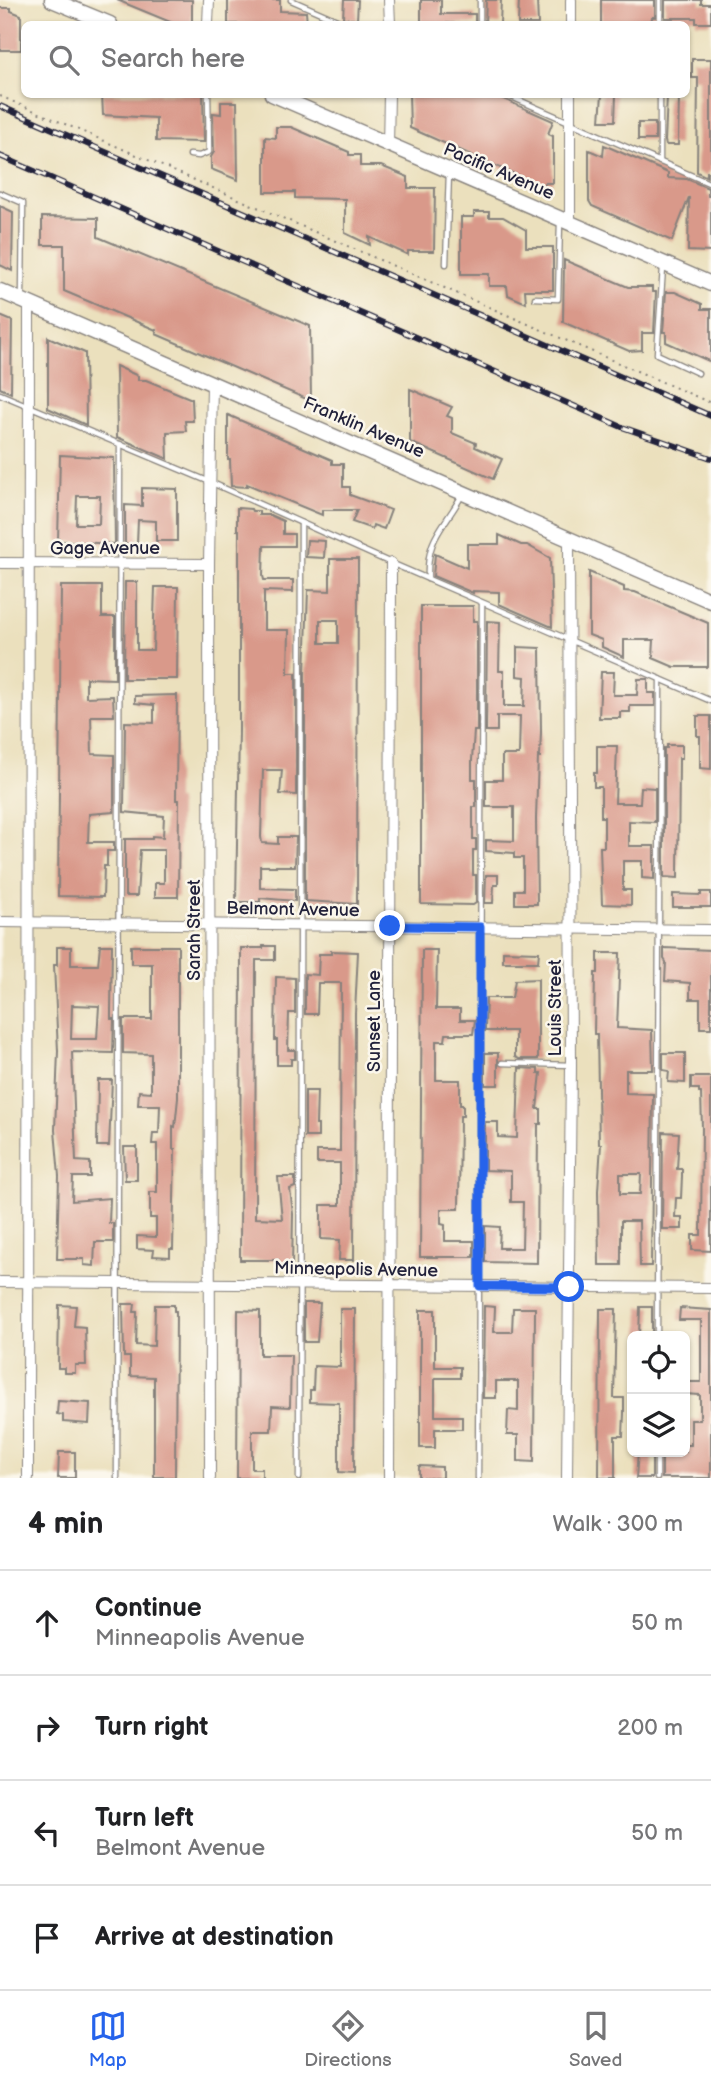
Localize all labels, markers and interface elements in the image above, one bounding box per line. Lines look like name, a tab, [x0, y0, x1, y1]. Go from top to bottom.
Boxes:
search box	[21, 21, 690, 98]
icon: search	[45, 41, 83, 79]
text: Search here	[101, 44, 245, 75]
street label: Pacific Avenue	[440, 139, 558, 204]
street label: Franklin Avenue	[300, 392, 428, 463]
street label: Gage Avenue	[50, 538, 160, 559]
street label: Sarah Street	[184, 879, 205, 981]
street label: Belmont Avenue	[226, 898, 360, 921]
route end	[374, 910, 405, 941]
street label: Louis Street	[545, 959, 566, 1056]
street label: Sunset Lane	[364, 970, 385, 1072]
street label: Minneapolis Avenue	[274, 1258, 438, 1281]
route start	[553, 1271, 584, 1302]
map controls	[627, 1331, 690, 1457]
button: locate	[627, 1331, 690, 1394]
button: layers	[627, 1394, 690, 1457]
text: 4 min	[28, 1506, 103, 1542]
text: Walk · 300 m	[552, 1510, 683, 1538]
text: Continue	[95, 1593, 202, 1624]
icon: ahead	[28, 1604, 66, 1642]
text: 50 m	[631, 1609, 683, 1637]
text: Minneapolis Avenue	[95, 1624, 305, 1652]
icon: right	[28, 1709, 66, 1747]
text: Turn right	[95, 1712, 208, 1743]
text: 200 m	[617, 1714, 683, 1742]
text: Turn left	[95, 1803, 194, 1834]
icon: left	[28, 1814, 66, 1852]
text: 50 m	[631, 1819, 683, 1847]
text: Belmont Avenue	[95, 1834, 265, 1862]
icon: arrive	[28, 1919, 66, 1957]
text: Arrive at destination	[95, 1922, 334, 1953]
tab: Map	[89, 2007, 127, 2072]
tab: Directions	[304, 2007, 392, 2072]
tab: Saved	[569, 2007, 622, 2072]

